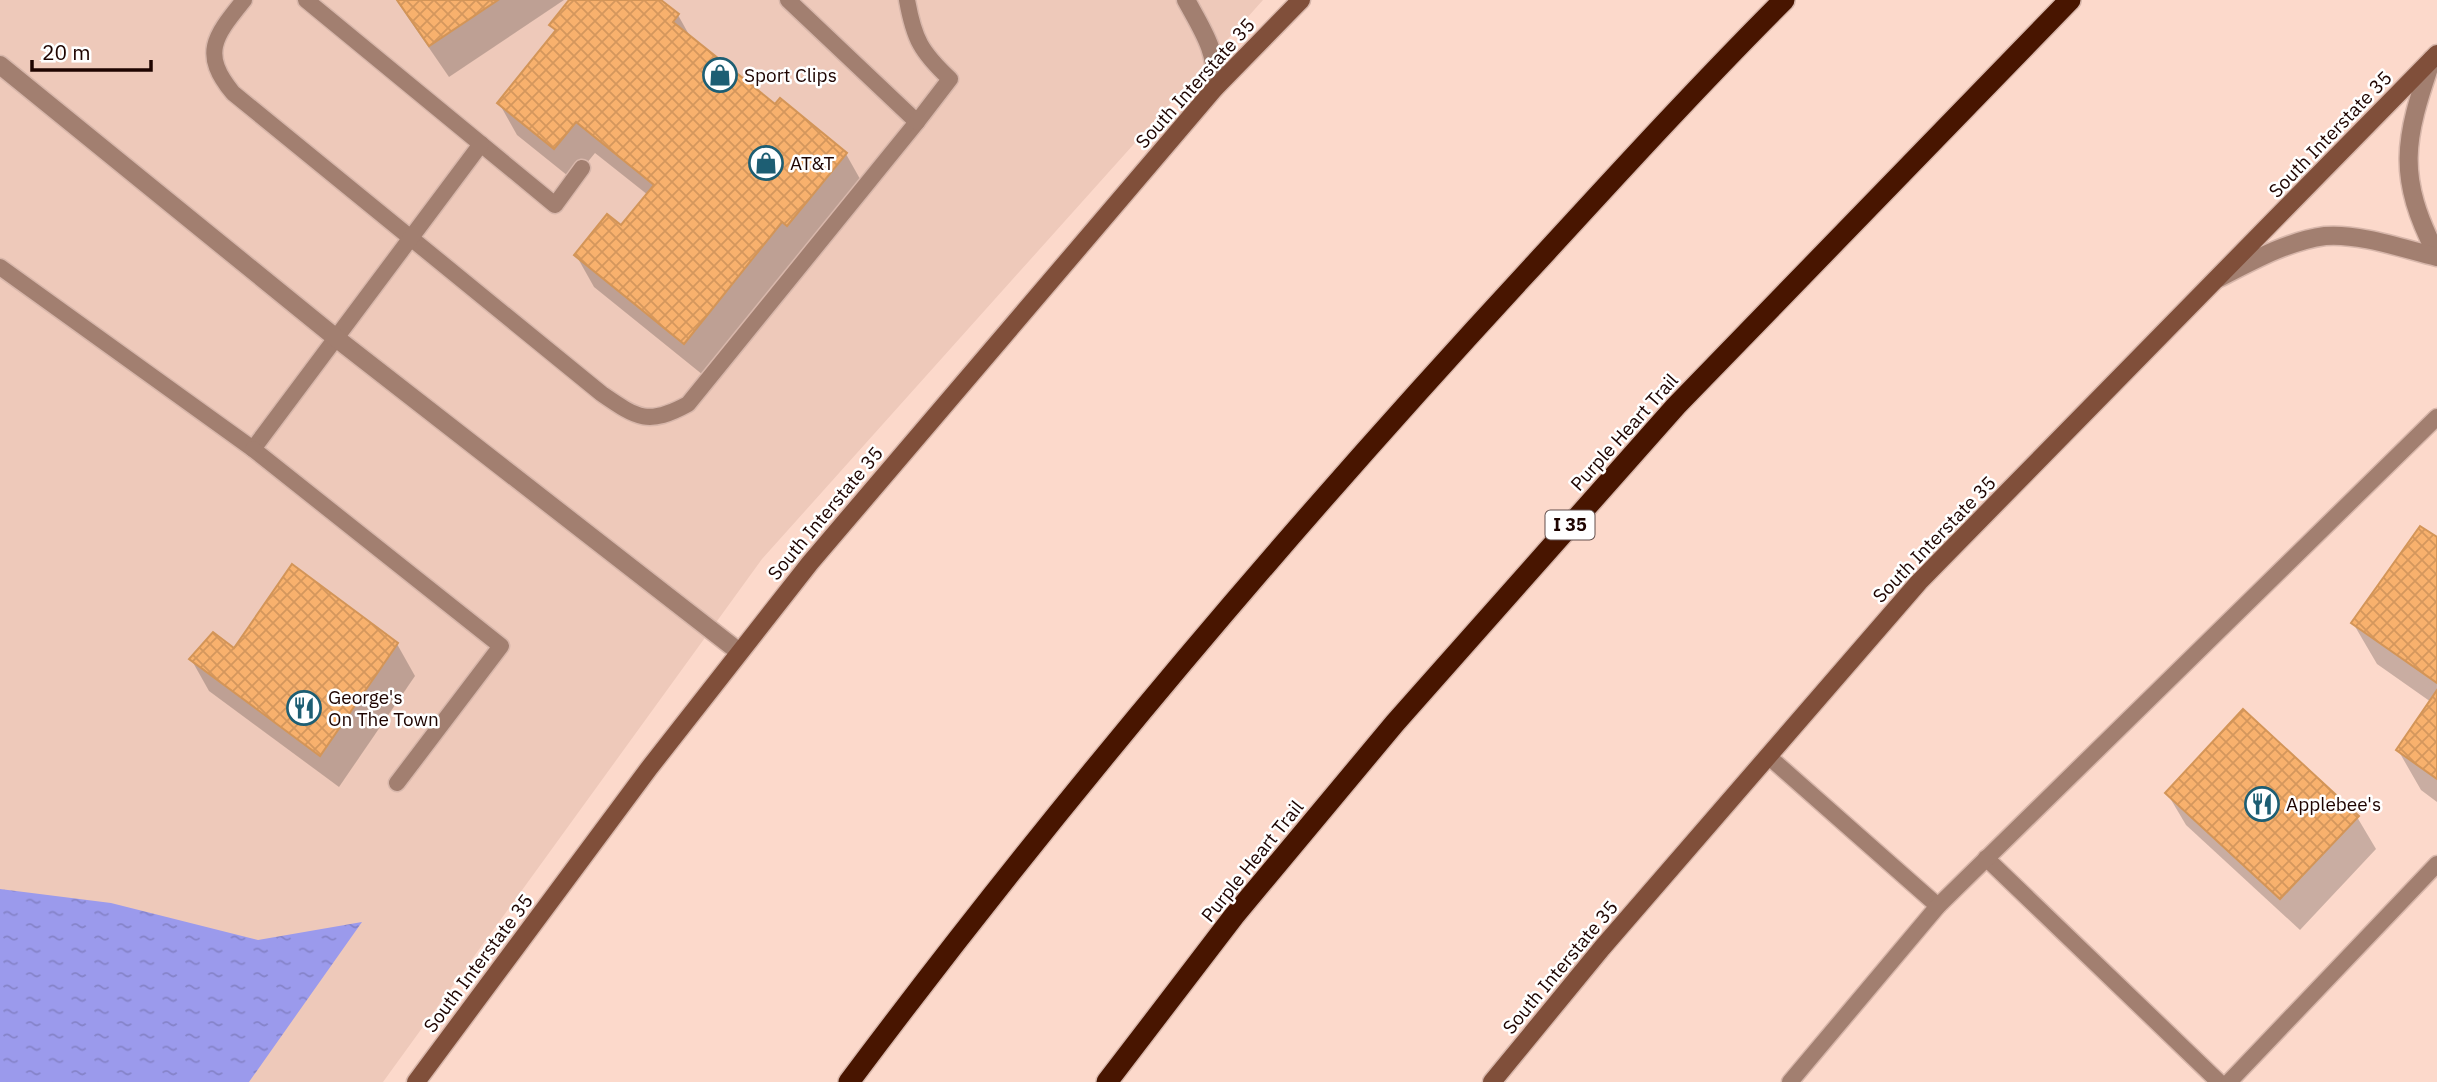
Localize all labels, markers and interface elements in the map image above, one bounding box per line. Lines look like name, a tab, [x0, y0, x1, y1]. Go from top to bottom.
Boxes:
street label: South Interstate 35	[1130, 13, 1260, 153]
scale bar	[32, 28, 150, 72]
text: 20 m	[42, 38, 91, 66]
shop icon: Sport Clips	[701, 56, 739, 94]
place label: Sport Clips	[744, 63, 837, 87]
street label: South Interstate 35	[2263, 66, 2397, 202]
shop icon: AT&T	[747, 144, 785, 182]
place label: AT&T	[790, 151, 835, 175]
street label: Purple Heart Trail	[1565, 368, 1683, 496]
street label: South Interstate 35	[762, 441, 888, 585]
street label: South Interstate 35	[1867, 471, 2001, 607]
road number: I 35	[1546, 510, 1594, 540]
place label: George's On The Town	[328, 685, 439, 731]
restaurant icon: George's On The Town	[285, 689, 323, 727]
restaurant icon: Applebee's	[2243, 785, 2281, 823]
place label: Applebee's	[2286, 792, 2381, 816]
street label: Purple Heart Trail	[1196, 795, 1308, 927]
street label: South Interstate 35	[418, 889, 538, 1037]
street label: South Interstate 35	[1497, 895, 1623, 1039]

